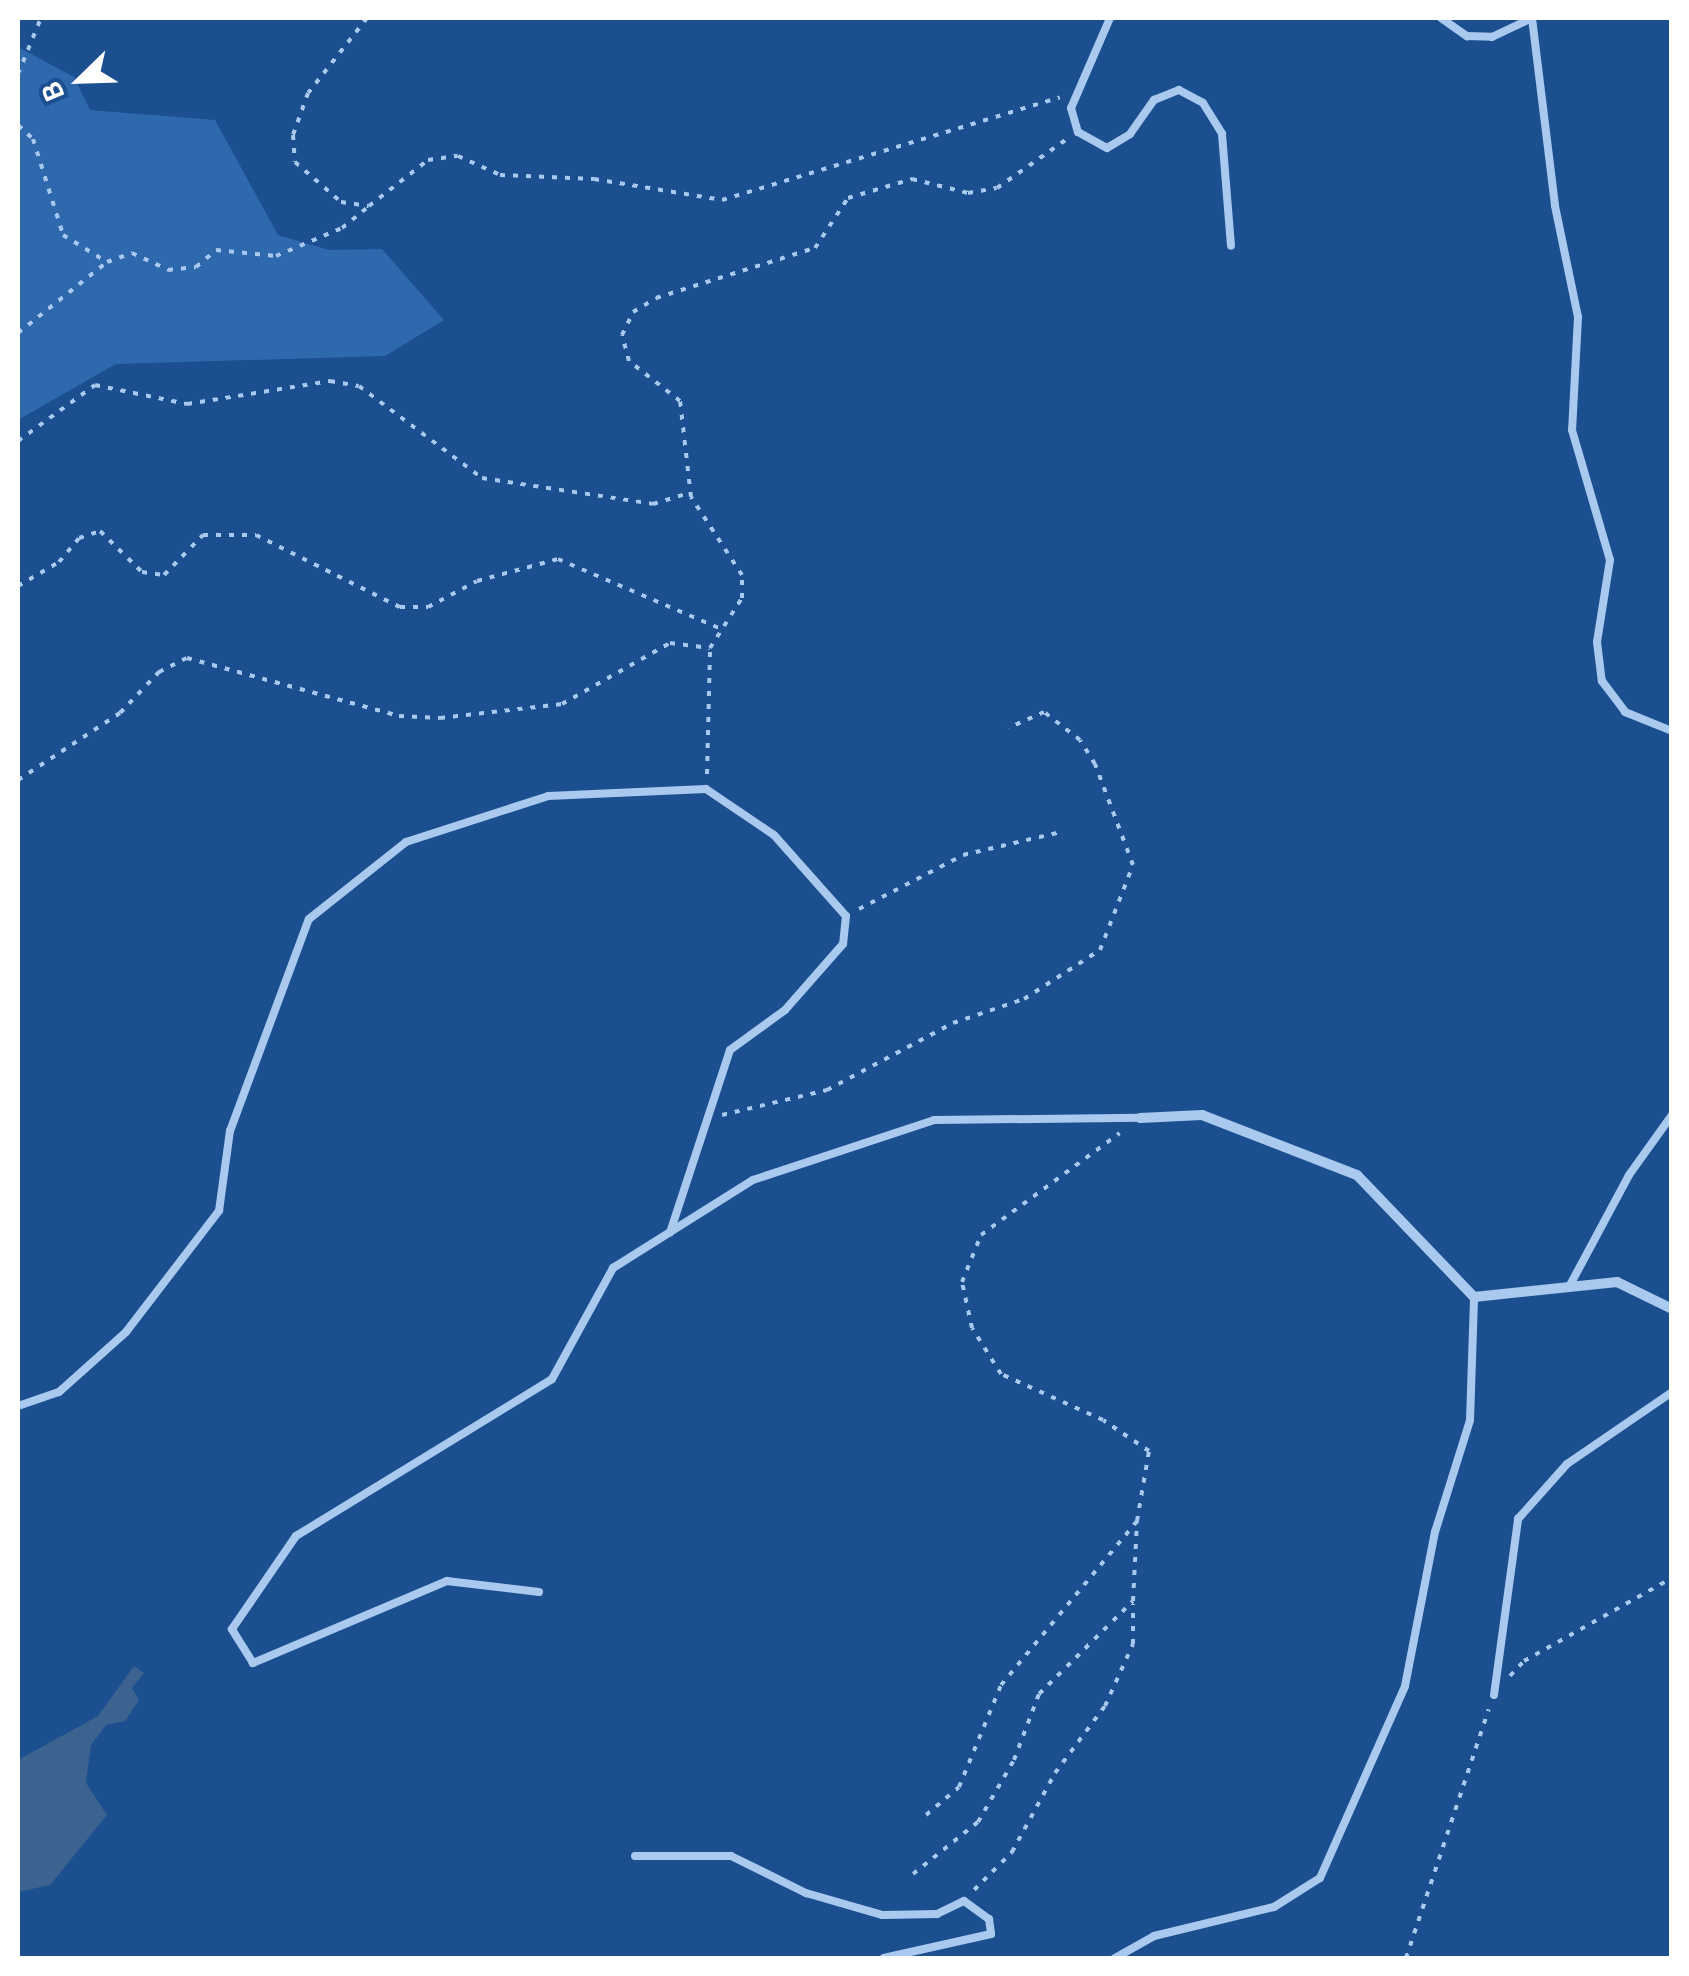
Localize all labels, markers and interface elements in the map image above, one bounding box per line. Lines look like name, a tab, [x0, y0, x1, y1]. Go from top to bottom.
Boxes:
north arrow	[30, 30, 130, 130]
text: B	[34, 77, 70, 107]

